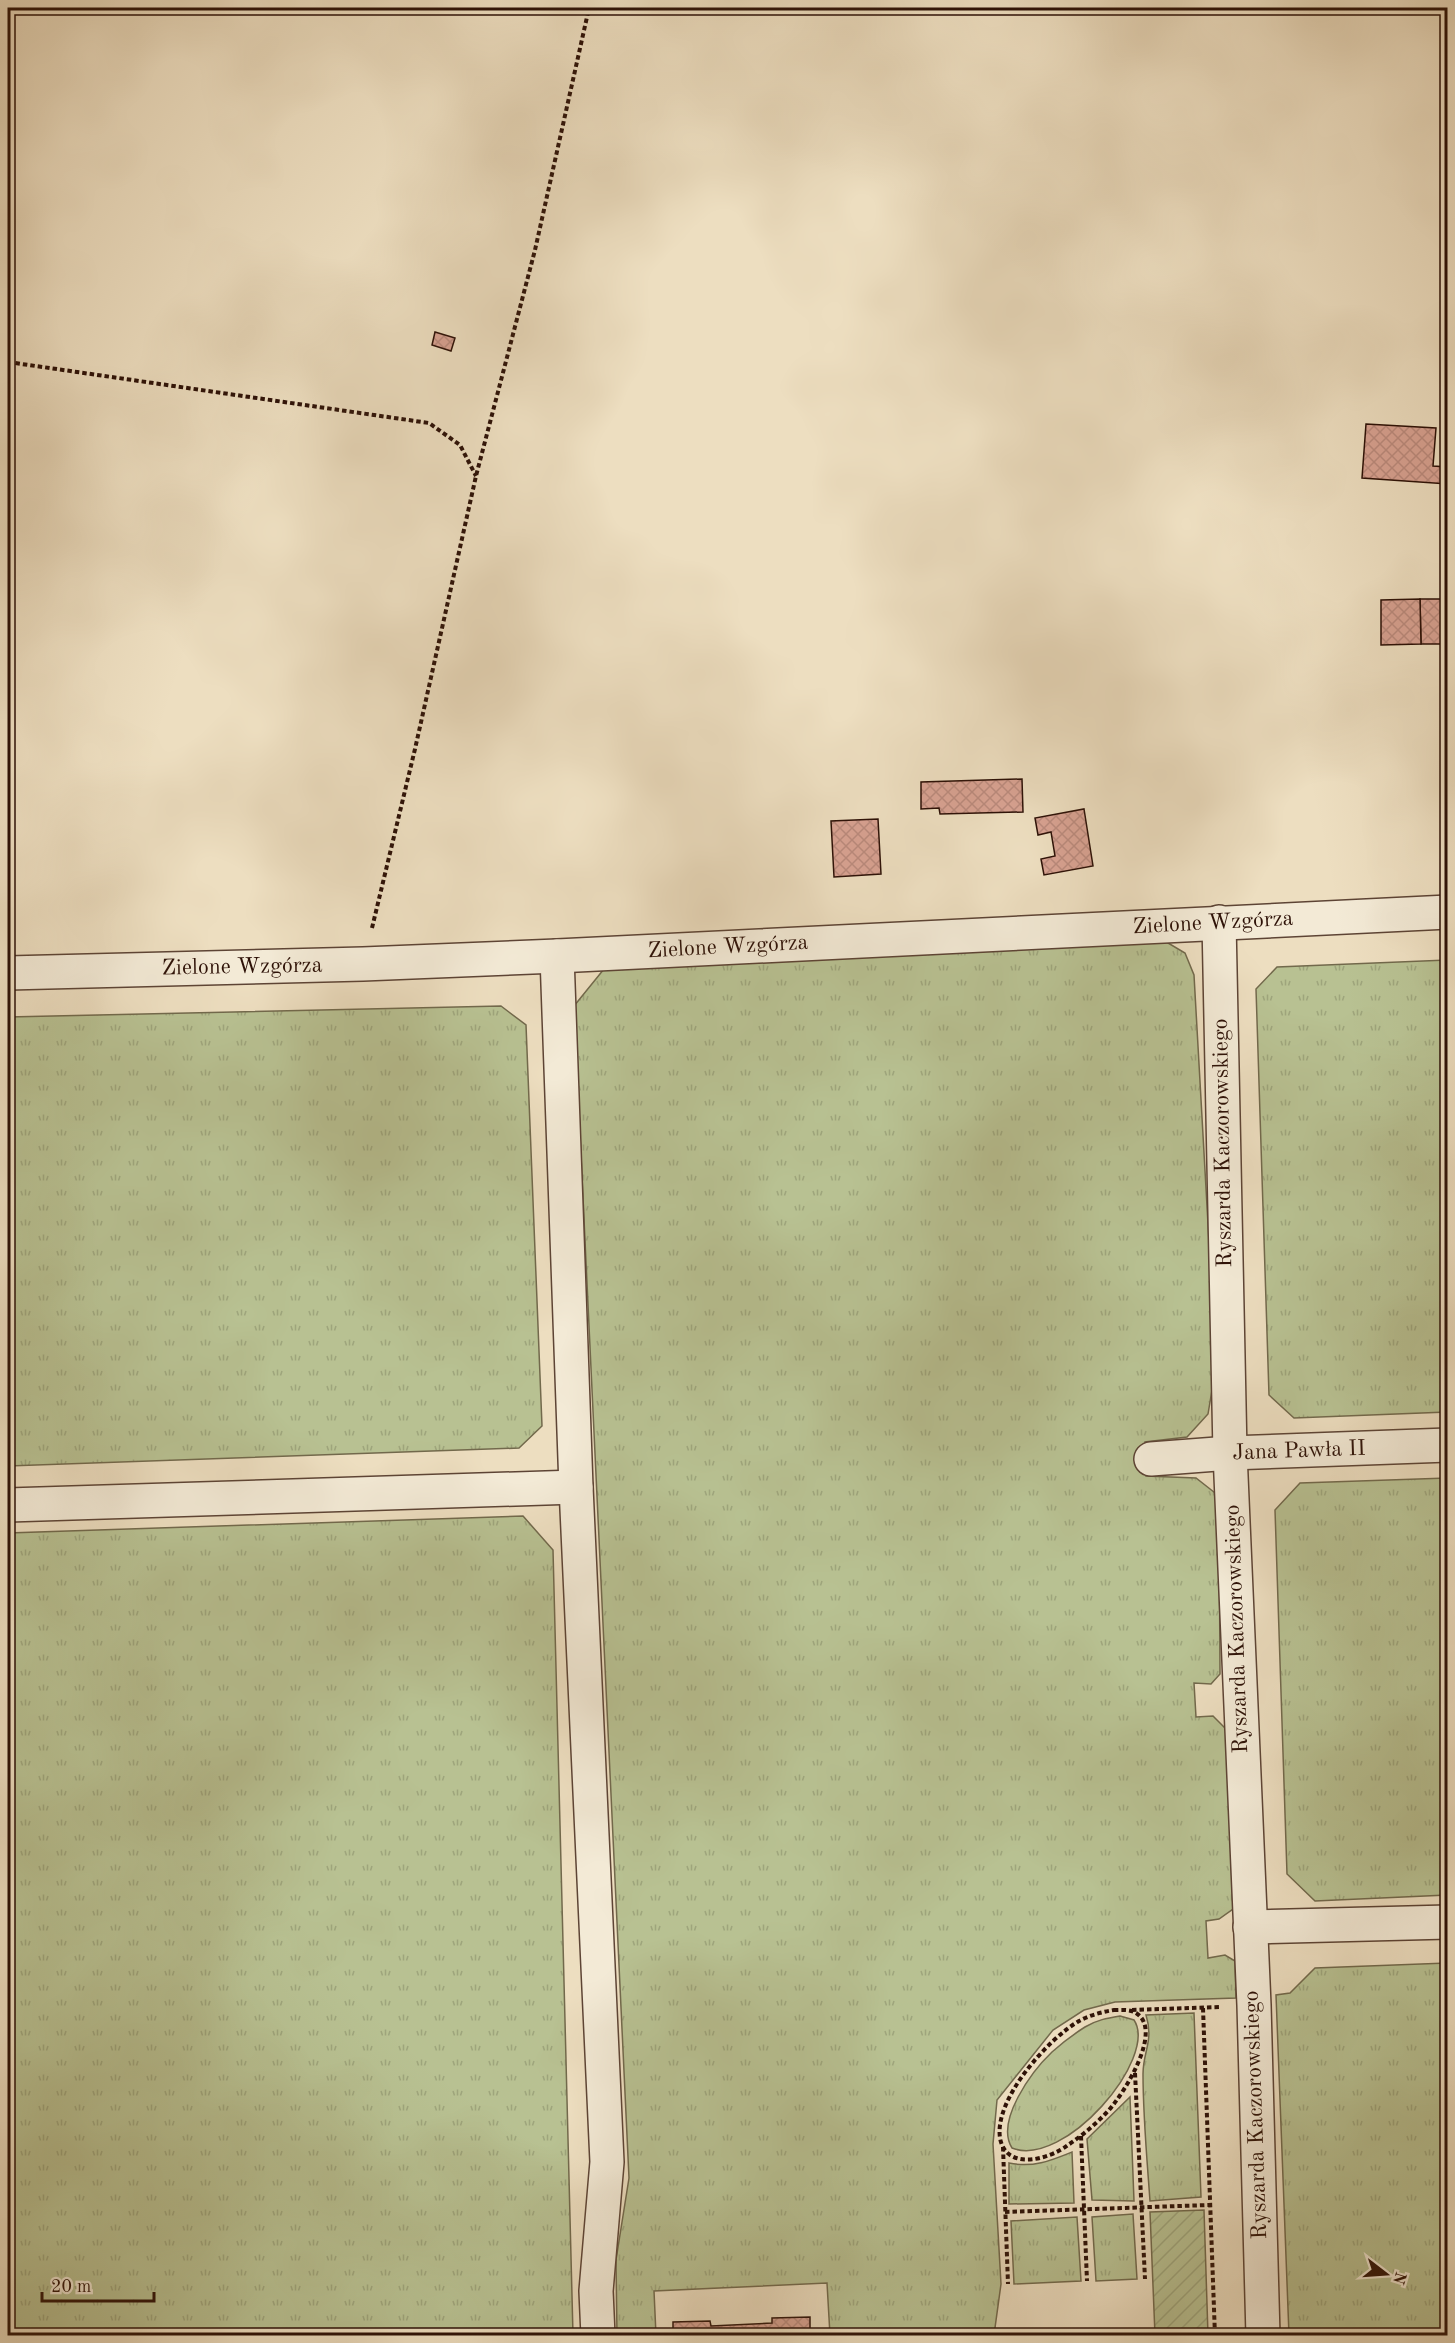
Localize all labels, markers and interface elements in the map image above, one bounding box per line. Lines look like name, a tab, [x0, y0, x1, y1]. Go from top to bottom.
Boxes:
street label: Zielone Wzgórza	[1132, 908, 1294, 938]
street label: Zielone Wzgórza	[647, 932, 809, 962]
street label: Zielone Wzgórza	[161, 955, 323, 979]
street label: Ryszarda Kaczorowskiego	[1210, 1018, 1236, 1268]
street label: Jana Pawła II	[1232, 1438, 1366, 1464]
street label: Ryszarda Kaczorowskiego	[1222, 1504, 1252, 1754]
street label: Ryszarda Kaczorowskiego	[1241, 1990, 1271, 2240]
north arrow	[1356, 2244, 1416, 2304]
scale bar	[42, 2265, 154, 2303]
text: N	[1389, 2270, 1408, 2287]
text: 20 m	[51, 2278, 91, 2296]

